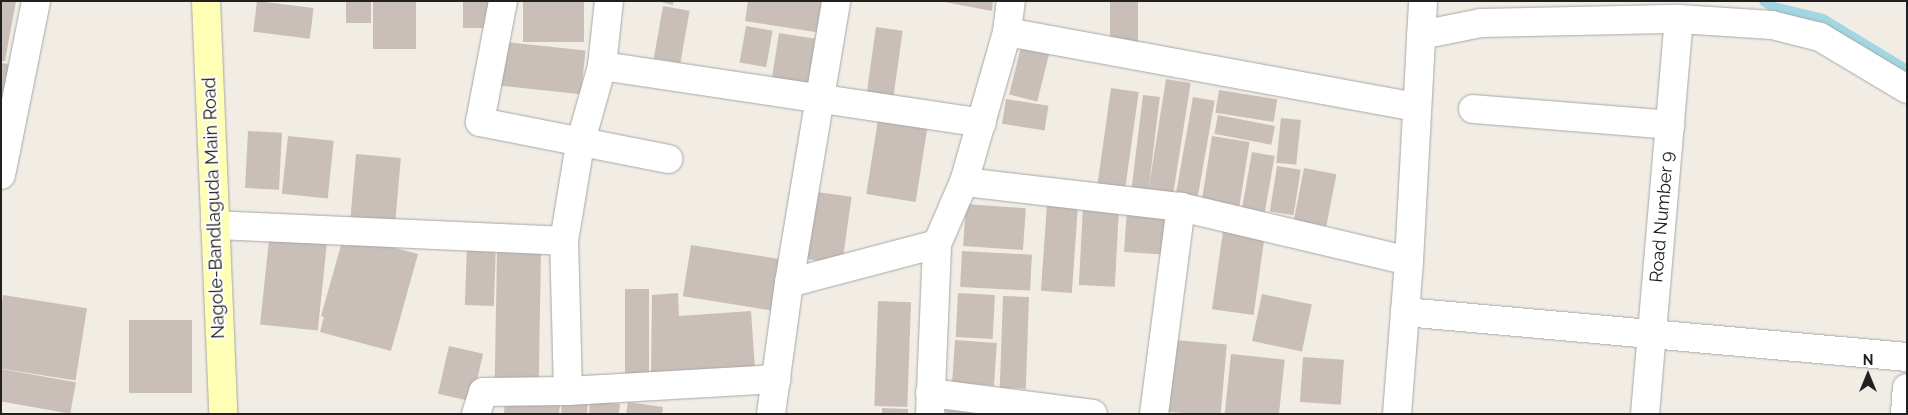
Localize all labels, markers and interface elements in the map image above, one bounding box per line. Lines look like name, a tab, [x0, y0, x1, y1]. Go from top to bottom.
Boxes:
street label: Nagole-Bandlaguda Main Road	[199, 77, 229, 339]
street label: Road Number 9	[1645, 150, 1679, 284]
north arrow	[1843, 350, 1893, 400]
text: N	[1863, 352, 1873, 368]

